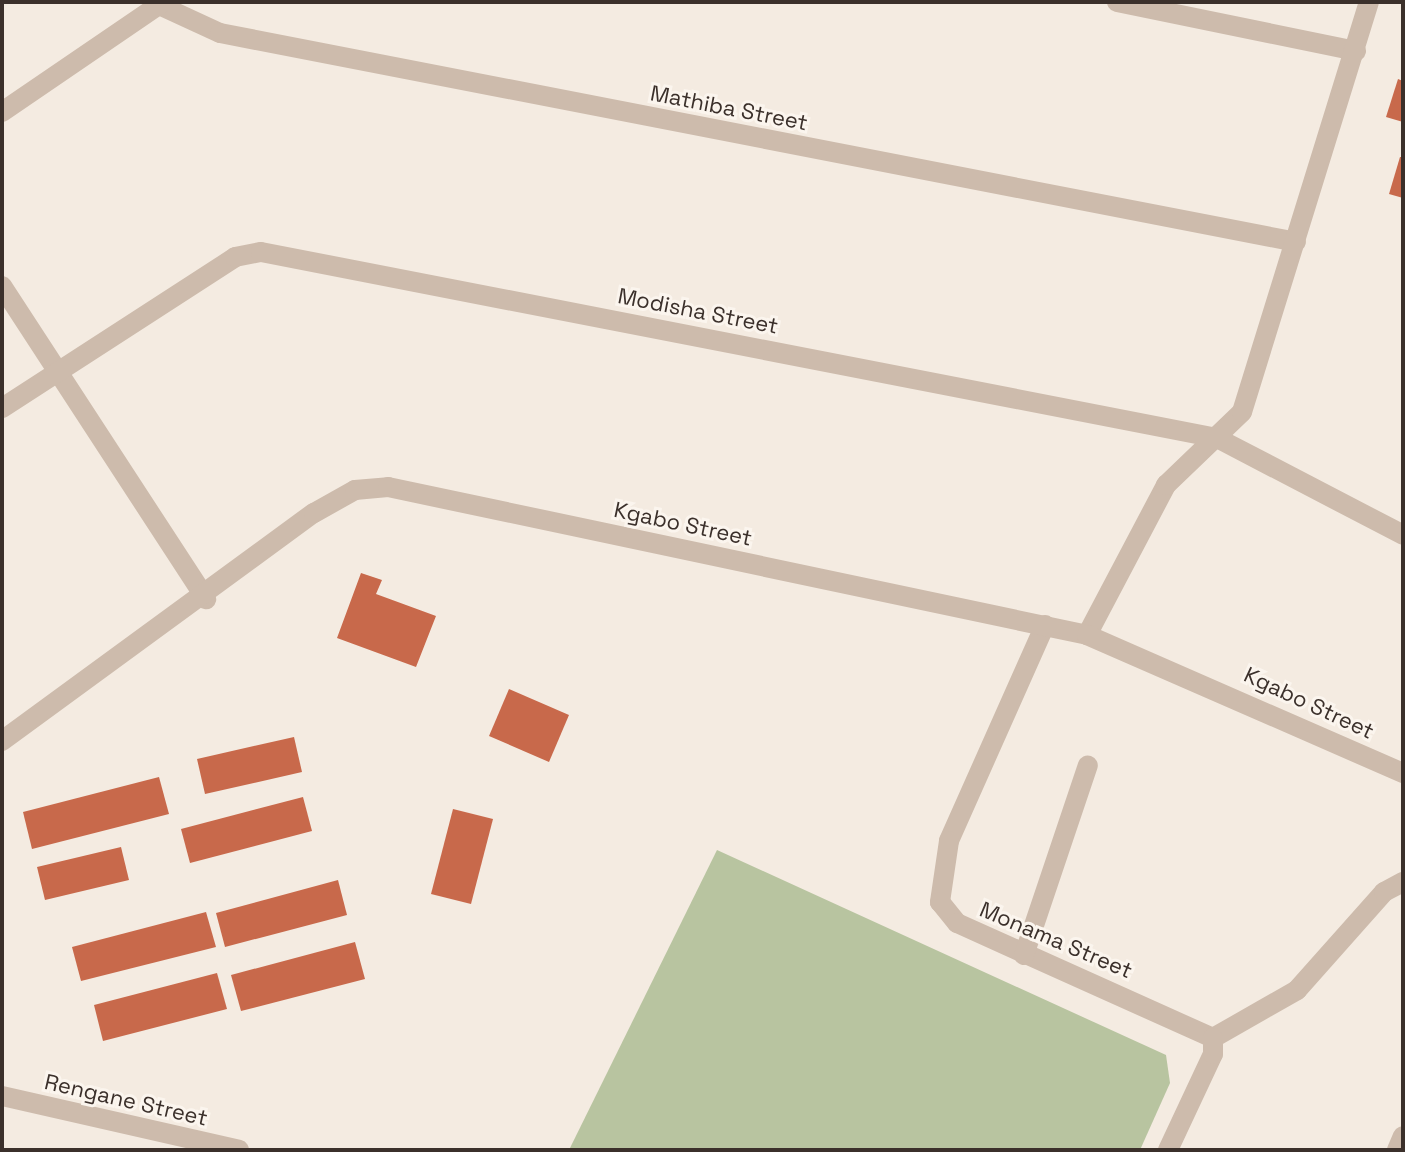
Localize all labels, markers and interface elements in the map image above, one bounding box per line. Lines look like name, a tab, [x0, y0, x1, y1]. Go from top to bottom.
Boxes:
street label: Mathiba Street	[648, 80, 810, 136]
street label: Modisha Street	[616, 283, 780, 339]
street label: Kgabo Street	[612, 496, 754, 552]
street label: Kgabo Street	[1240, 661, 1378, 745]
street label: Monama Street	[976, 896, 1136, 984]
street label: Rengane Street	[42, 1068, 210, 1132]

